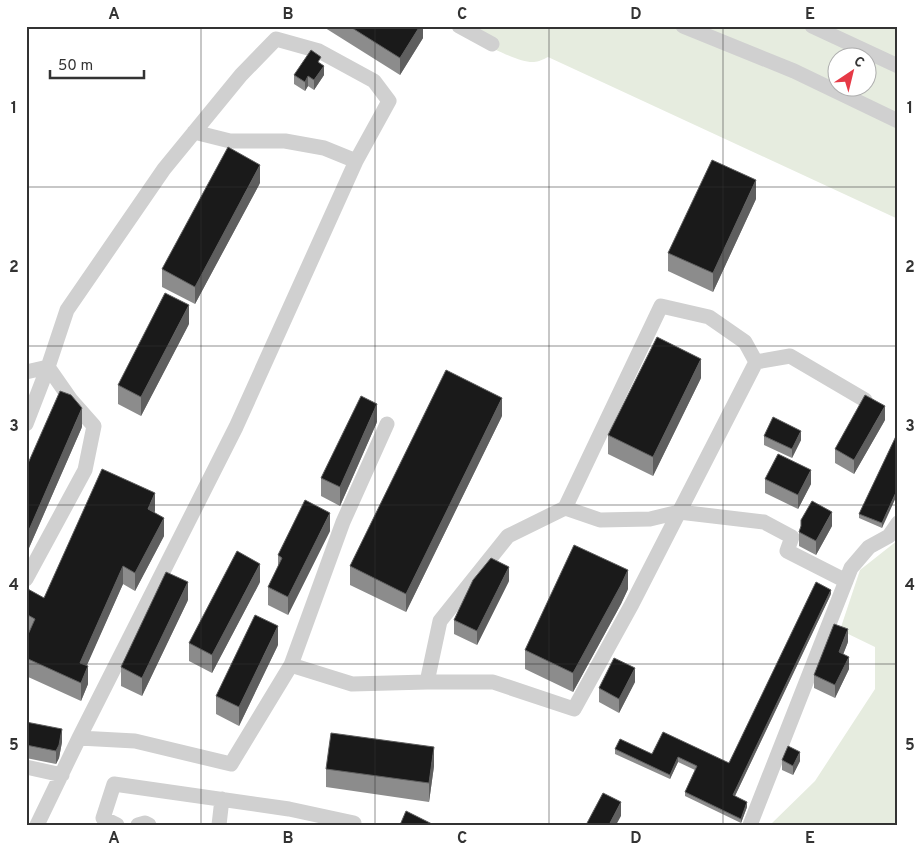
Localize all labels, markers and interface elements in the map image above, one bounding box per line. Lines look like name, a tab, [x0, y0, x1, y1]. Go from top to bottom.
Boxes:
text: A	[108, 5, 120, 25]
text: B	[282, 5, 294, 25]
text: C	[457, 5, 467, 25]
text: D	[630, 5, 642, 25]
text: E	[805, 5, 815, 25]
scale bar	[50, 48, 144, 80]
north arrow	[826, 48, 876, 98]
text: С	[850, 53, 867, 72]
text: 50 m	[58, 57, 93, 76]
text: 1	[11, 99, 17, 119]
text: 1	[907, 99, 913, 119]
text: 2	[9, 258, 19, 278]
text: 2	[905, 258, 915, 278]
text: 3	[9, 417, 19, 437]
text: 3	[905, 417, 915, 437]
text: 4	[9, 576, 19, 596]
text: 4	[905, 576, 915, 596]
text: 5	[9, 736, 19, 756]
text: 5	[905, 736, 915, 756]
text: A	[108, 829, 120, 849]
text: B	[282, 829, 294, 849]
text: C	[457, 829, 467, 849]
text: D	[630, 829, 642, 849]
text: E	[805, 829, 815, 849]

